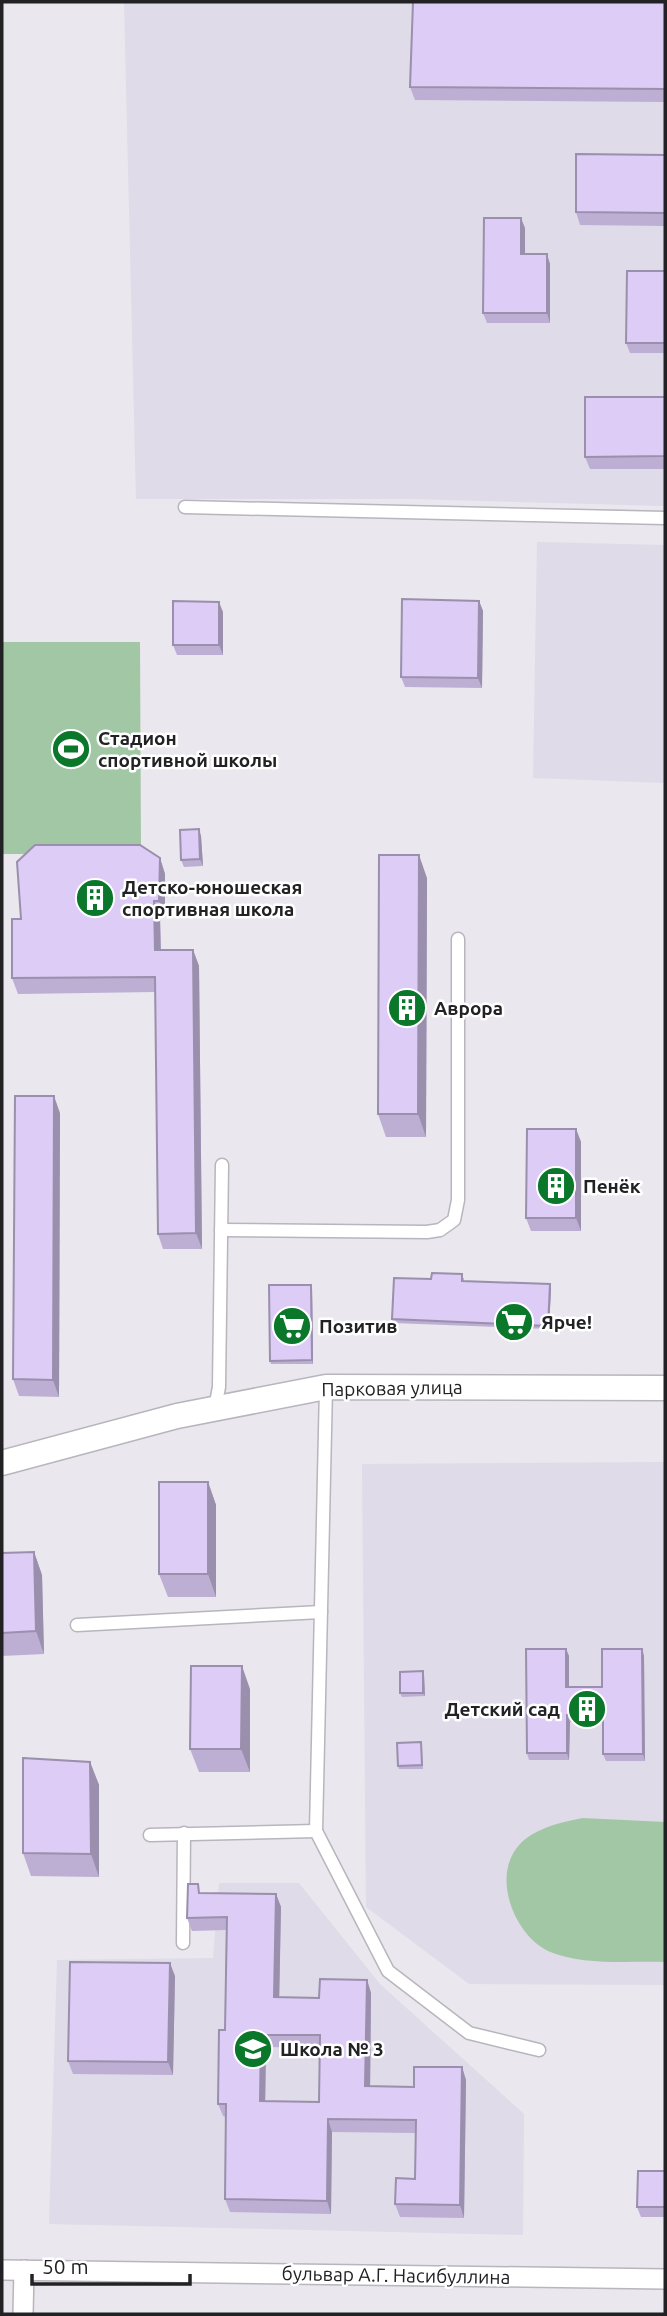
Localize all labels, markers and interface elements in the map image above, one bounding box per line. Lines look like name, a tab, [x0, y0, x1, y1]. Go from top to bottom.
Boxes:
place label: Стадион спортивной школы	[98, 727, 277, 771]
sports icon: Стадион спортивной школы	[50, 728, 92, 770]
place label: Детско-юношеская спортивная школа	[122, 876, 302, 920]
building icon: Детско-юношеская спортивная школа	[74, 877, 116, 919]
building icon: Аврора	[386, 987, 428, 1029]
place label: Аврора	[434, 997, 503, 1019]
building icon: Пенёк	[535, 1165, 577, 1207]
place label: Пенёк	[583, 1175, 641, 1197]
supermarket icon: Ярче!	[493, 1301, 535, 1343]
supermarket icon: Позитив	[271, 1305, 313, 1347]
place label: Ярче!	[541, 1311, 592, 1333]
place label: Позитив	[319, 1315, 397, 1337]
street label: Парковая улица	[321, 1376, 463, 1400]
building icon: Детский сад	[566, 1688, 608, 1730]
place label: Детский сад	[444, 1698, 561, 1720]
school or university icon: Школа № 3	[232, 2028, 274, 2070]
place label: Школа № 3	[280, 2038, 384, 2060]
scale bar	[32, 2242, 189, 2286]
text: 50 m	[42, 2254, 89, 2278]
street label: бульвар А.Г. Насибуллина	[281, 2262, 511, 2288]

